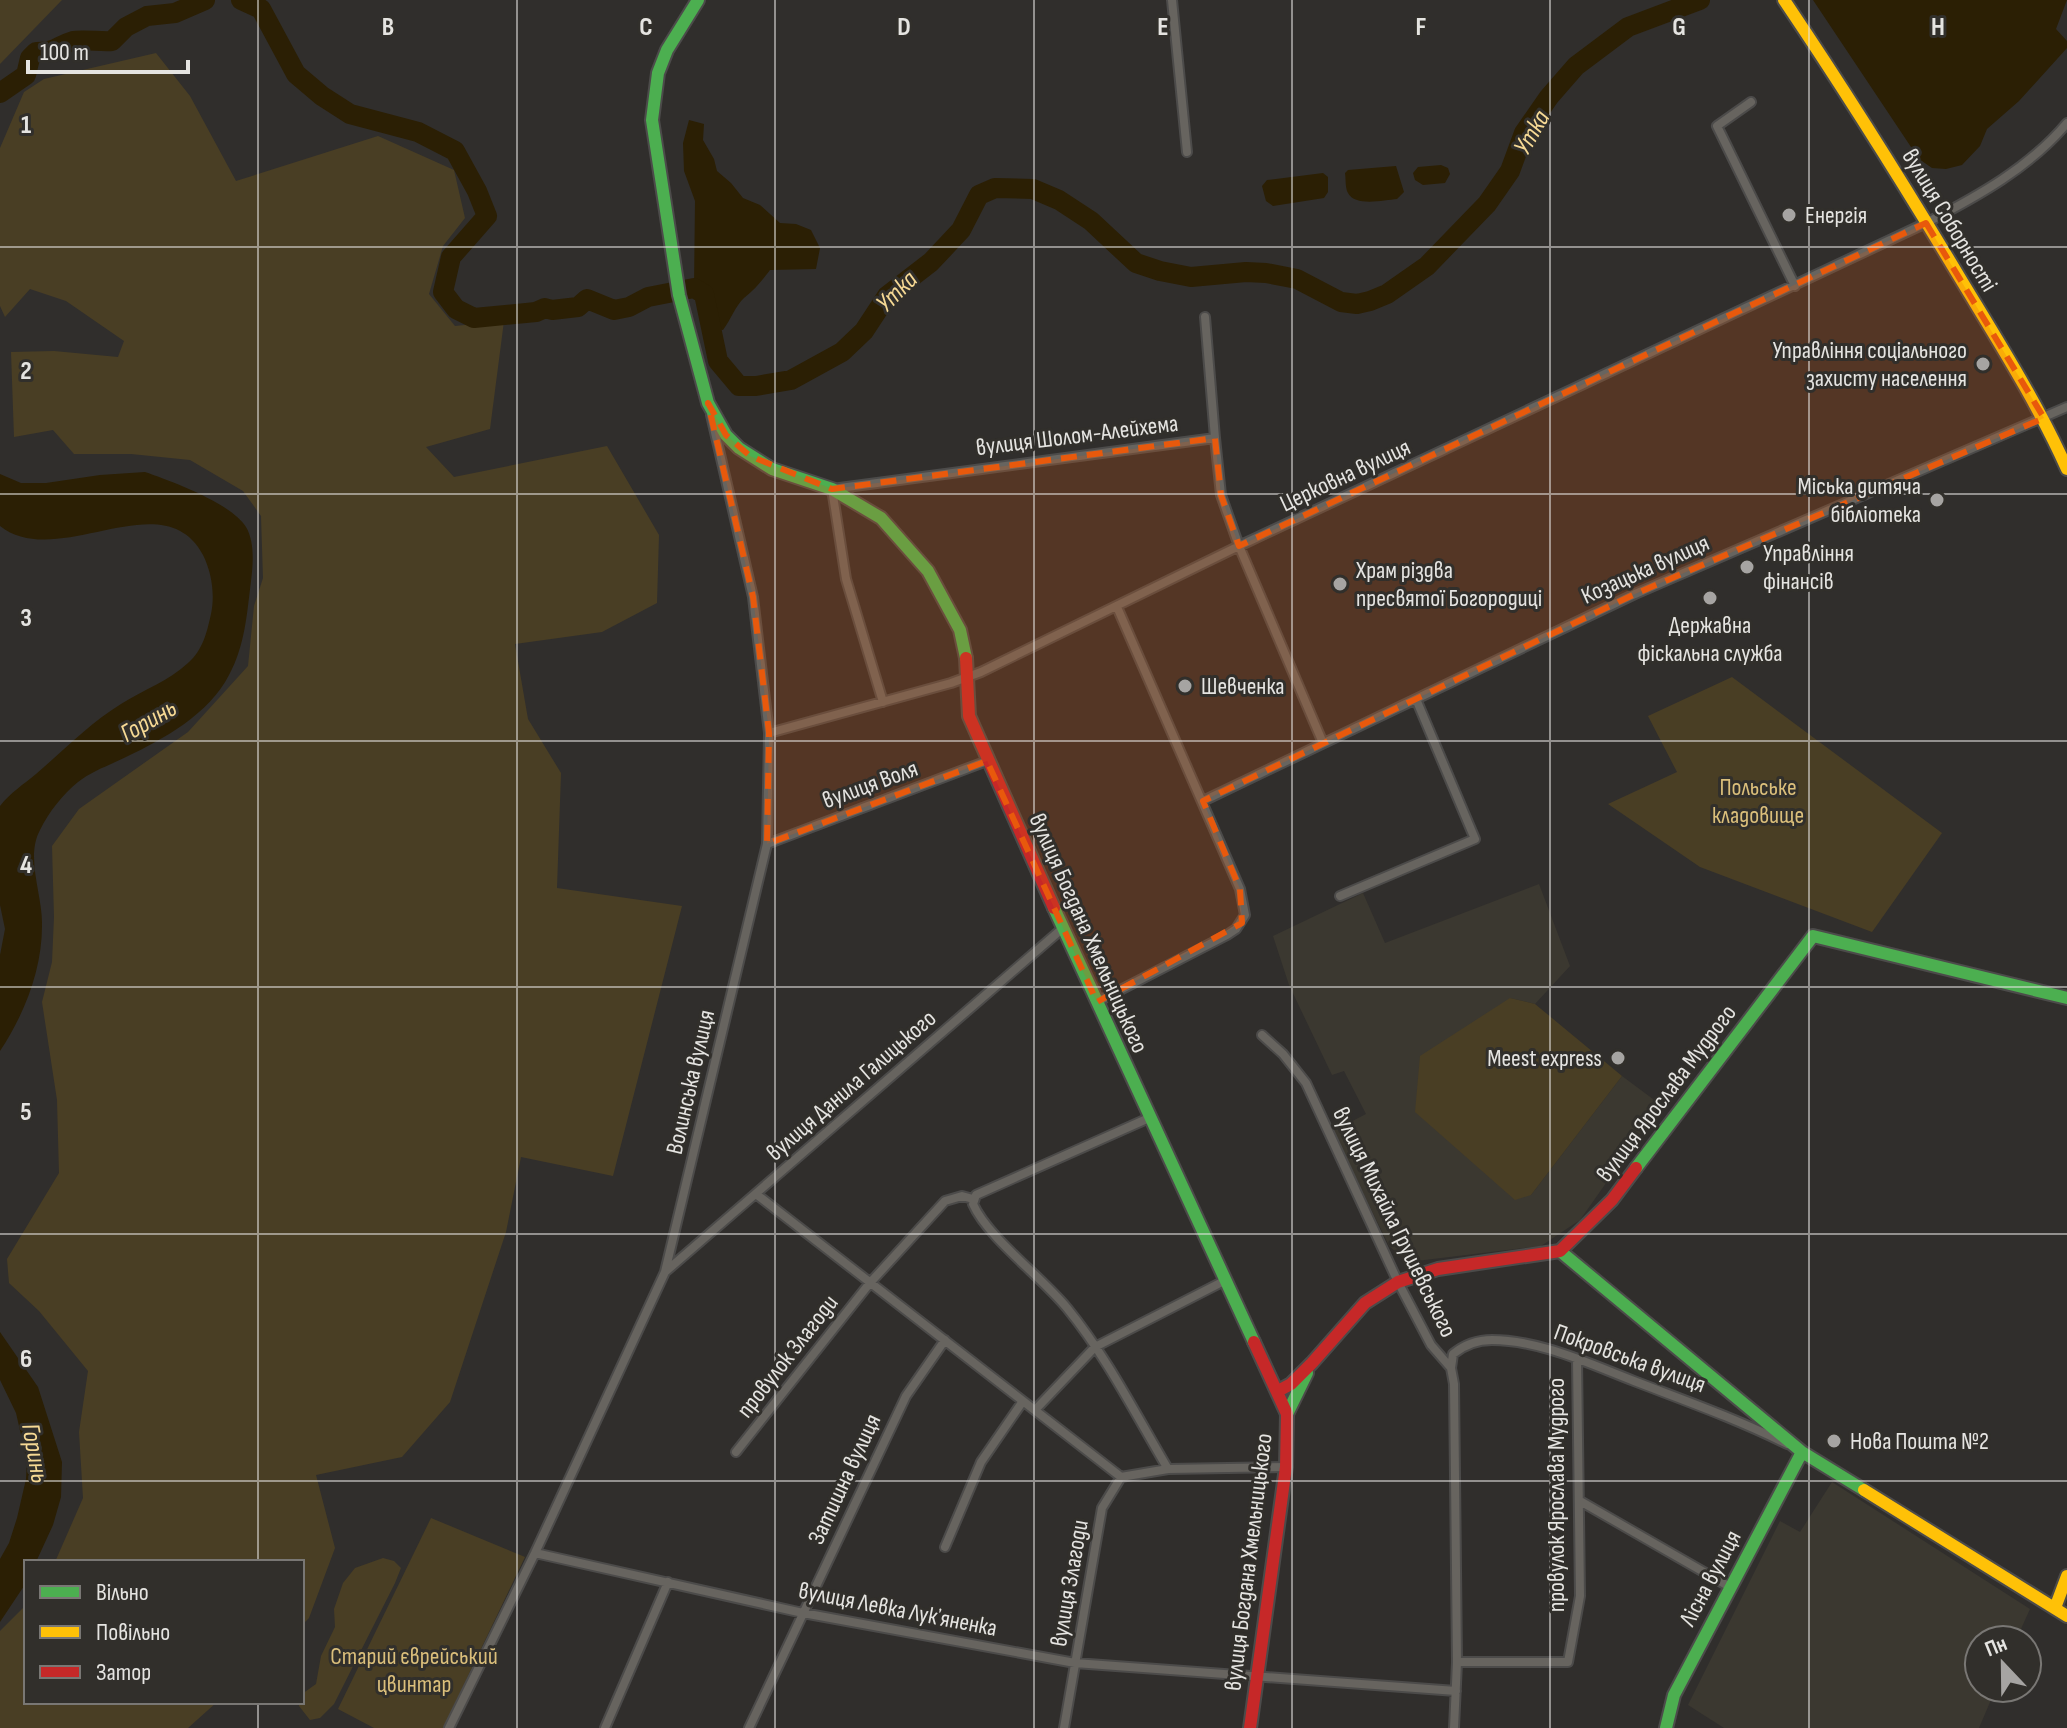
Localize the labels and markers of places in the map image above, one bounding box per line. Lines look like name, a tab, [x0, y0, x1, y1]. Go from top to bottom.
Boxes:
place label: Енергія	[1805, 201, 1867, 230]
marker: Енергія	[1780, 206, 1798, 224]
place label: Управління соціального захисту населення	[1772, 336, 1967, 393]
marker: Управління соціального захисту населення	[1974, 355, 1992, 373]
place label: Міська дитяча бібліотека	[1797, 472, 1921, 529]
marker: Міська дитяча бібліотека	[1928, 491, 1946, 509]
place label: Управління фінансів	[1763, 539, 1854, 596]
place label: Храм різдва пресвятої Богородиці	[1355, 556, 1542, 613]
marker: Управління фінансів	[1738, 558, 1756, 576]
marker: Храм різдва пресвятої Богородиці	[1331, 575, 1349, 593]
marker: Державна фіскальна служба	[1701, 589, 1719, 607]
place label: Державна фіскальна служба	[1637, 611, 1783, 668]
place label: Шевченка	[1201, 672, 1285, 701]
marker: Шевченка	[1176, 677, 1194, 695]
place label: Meest express	[1487, 1044, 1602, 1073]
marker: Meest express	[1609, 1049, 1627, 1067]
place label: Нова Пошта №2	[1850, 1427, 1989, 1456]
marker: Нова Пошта №2	[1825, 1432, 1843, 1450]

